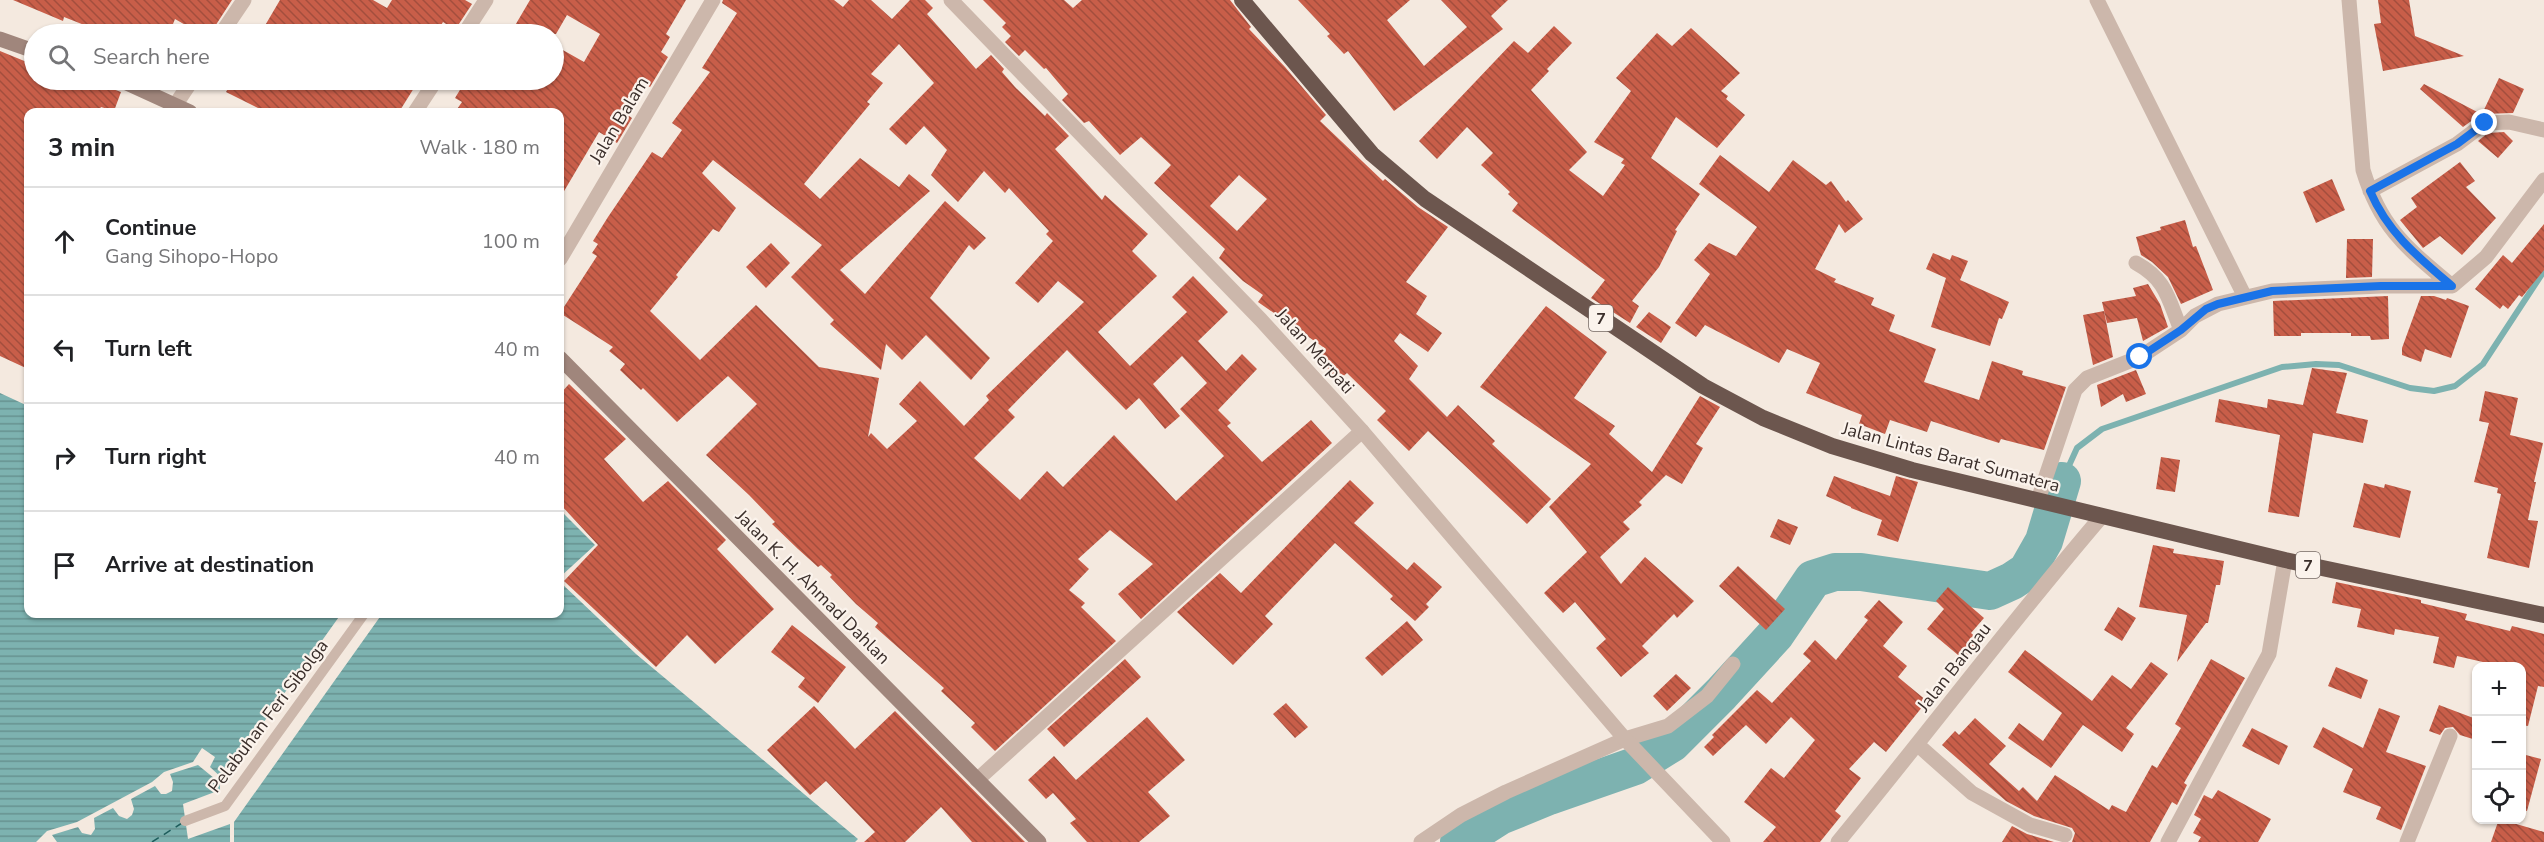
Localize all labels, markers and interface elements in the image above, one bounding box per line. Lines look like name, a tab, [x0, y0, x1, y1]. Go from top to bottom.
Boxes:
search box	[24, 24, 564, 90]
icon: search	[45, 41, 78, 74]
text: Search here	[93, 42, 210, 72]
street label: Jalan Balam	[583, 72, 654, 169]
route end	[2471, 109, 2497, 135]
text: 3 min	[48, 130, 115, 165]
text: Walk · 180 m	[420, 134, 540, 161]
text: Continue	[105, 213, 196, 243]
icon: ahead	[48, 225, 81, 258]
text: 100 m	[482, 228, 540, 255]
text: Gang Sihopo-Hopo	[105, 243, 278, 270]
street label: Jalan Merpati	[1270, 302, 1360, 399]
road number: 7	[1589, 305, 1613, 331]
icon: left	[48, 333, 81, 366]
text: Turn left	[105, 334, 192, 364]
text: 40 m	[494, 336, 540, 363]
route start	[2126, 343, 2152, 369]
street label: Jalan Lintas Barat Sumatera	[1838, 416, 2063, 498]
icon: right	[48, 441, 81, 474]
text: Turn right	[105, 442, 206, 472]
text: 40 m	[494, 444, 540, 471]
street label: Jalan K. H. Ahmad Dahlan	[730, 504, 896, 670]
icon: arrive	[48, 549, 81, 582]
text: Arrive at destination	[105, 550, 314, 580]
road number: 7	[2296, 552, 2320, 578]
street label: Jalan Bangau	[1911, 617, 1996, 717]
street label: Pelabuhan Feri Sibolga	[202, 634, 334, 798]
map controls	[2472, 662, 2526, 824]
button: +	[2472, 662, 2526, 716]
button: −	[2472, 716, 2526, 770]
button: locate	[2472, 770, 2526, 824]

